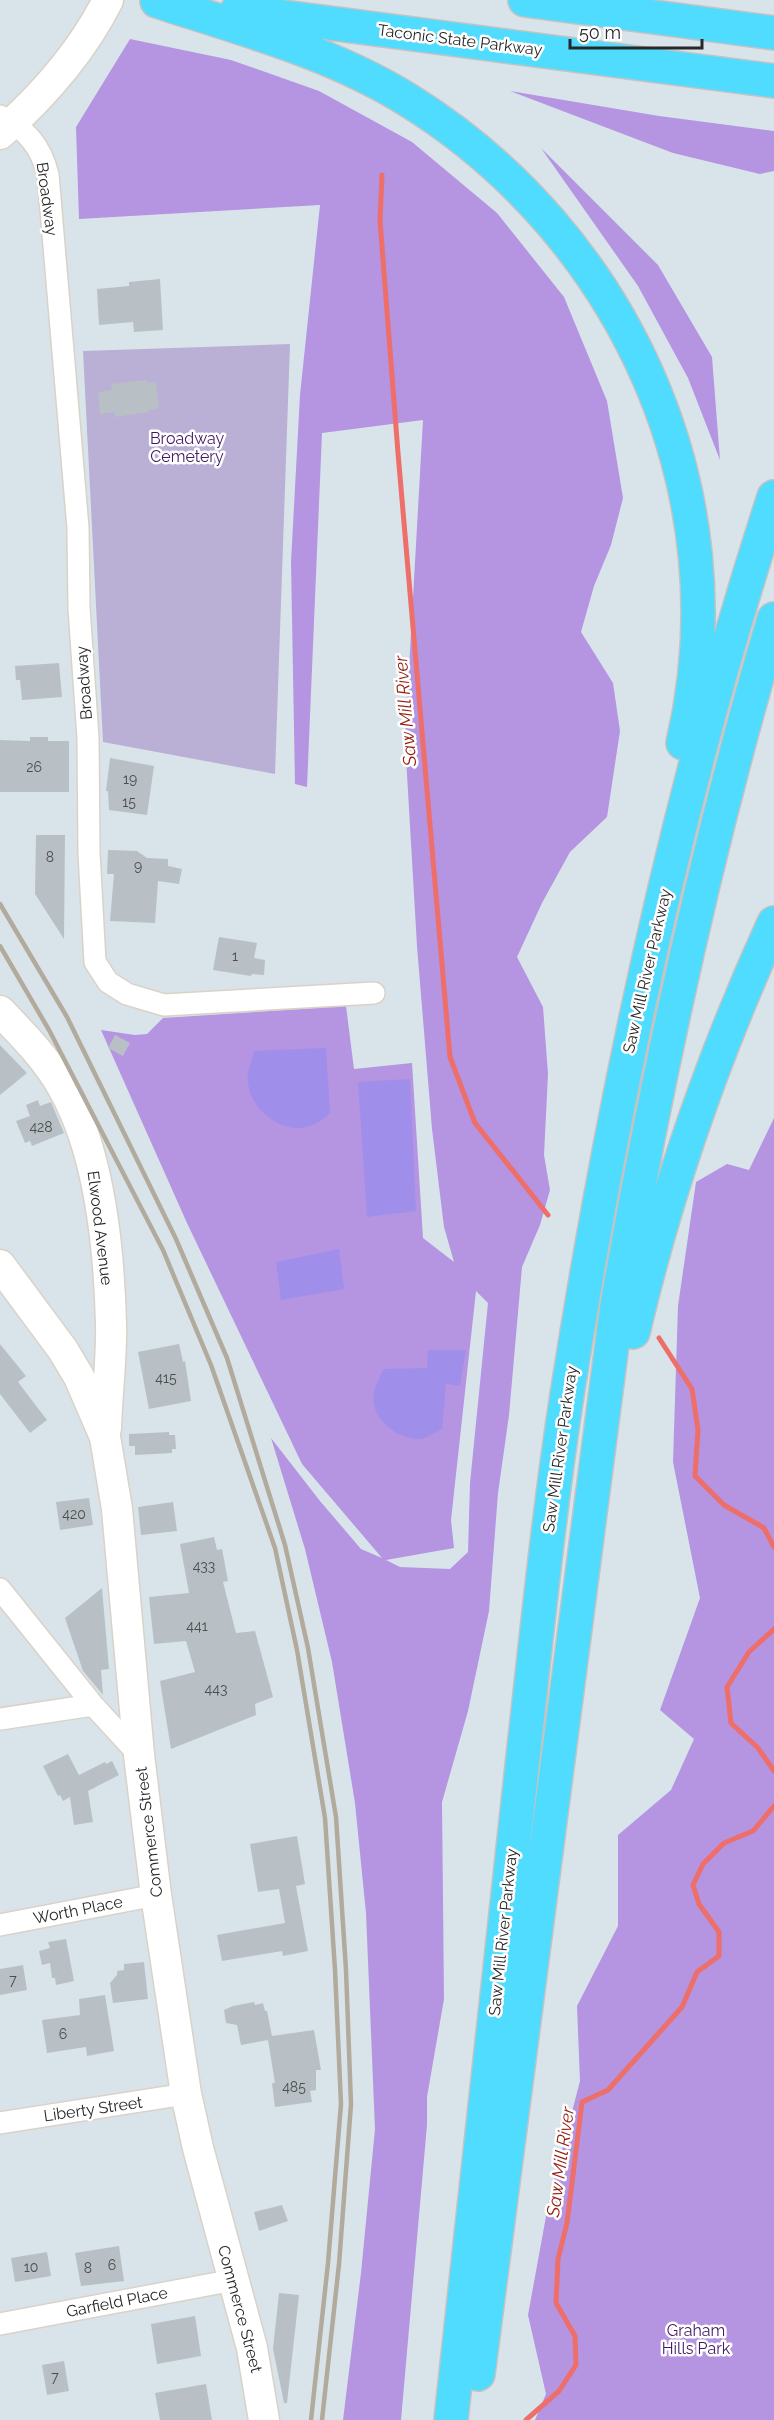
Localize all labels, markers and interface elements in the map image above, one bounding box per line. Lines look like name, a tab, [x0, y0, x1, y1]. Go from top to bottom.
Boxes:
scale bar	[570, 12, 702, 50]
street label: Taconic State Parkway	[377, 20, 544, 60]
text: 50 m	[579, 22, 621, 43]
street label: Broadway	[32, 161, 62, 237]
park label: Broadway Cemetery	[150, 429, 224, 466]
street label: Broadway	[72, 645, 96, 721]
water label: Saw Mill River	[390, 654, 420, 768]
house number: 26	[26, 759, 42, 775]
house number: 19	[123, 771, 137, 787]
house number: 15	[122, 794, 136, 810]
house number: 8	[46, 849, 54, 865]
house number: 9	[134, 858, 142, 874]
street label: Saw Mill River Parkway	[619, 887, 675, 1055]
house number: 1	[232, 948, 238, 964]
house number: 428	[29, 1119, 53, 1135]
street label: Elwood Avenue	[84, 1170, 116, 1286]
street label: Saw Mill River Parkway	[539, 1364, 581, 1534]
house number: 415	[155, 1370, 177, 1386]
house number: 420	[62, 1506, 86, 1522]
house number: 433	[193, 1558, 215, 1574]
house number: 441	[186, 1618, 208, 1634]
house number: 443	[205, 1681, 227, 1697]
street label: Commerce Street	[131, 1765, 166, 1898]
street label: Saw Mill River Parkway	[485, 1847, 521, 2017]
street label: Worth Place	[32, 1892, 124, 1928]
house number: 7	[9, 1972, 17, 1988]
house number: 6	[59, 2026, 67, 2042]
house number: 485	[282, 2079, 306, 2095]
street label: Liberty Street	[42, 2093, 144, 2125]
water label: Saw Mill River	[542, 2105, 578, 2219]
street label: Commerce Street	[214, 2243, 266, 2375]
house number: 6	[108, 2257, 116, 2273]
house number: 10	[24, 2259, 38, 2275]
house number: 8	[84, 2260, 92, 2276]
street label: Garfield Place	[65, 2283, 169, 2321]
park label: Graham Hills Park	[662, 2321, 731, 2358]
house number: 7	[51, 2369, 59, 2385]

